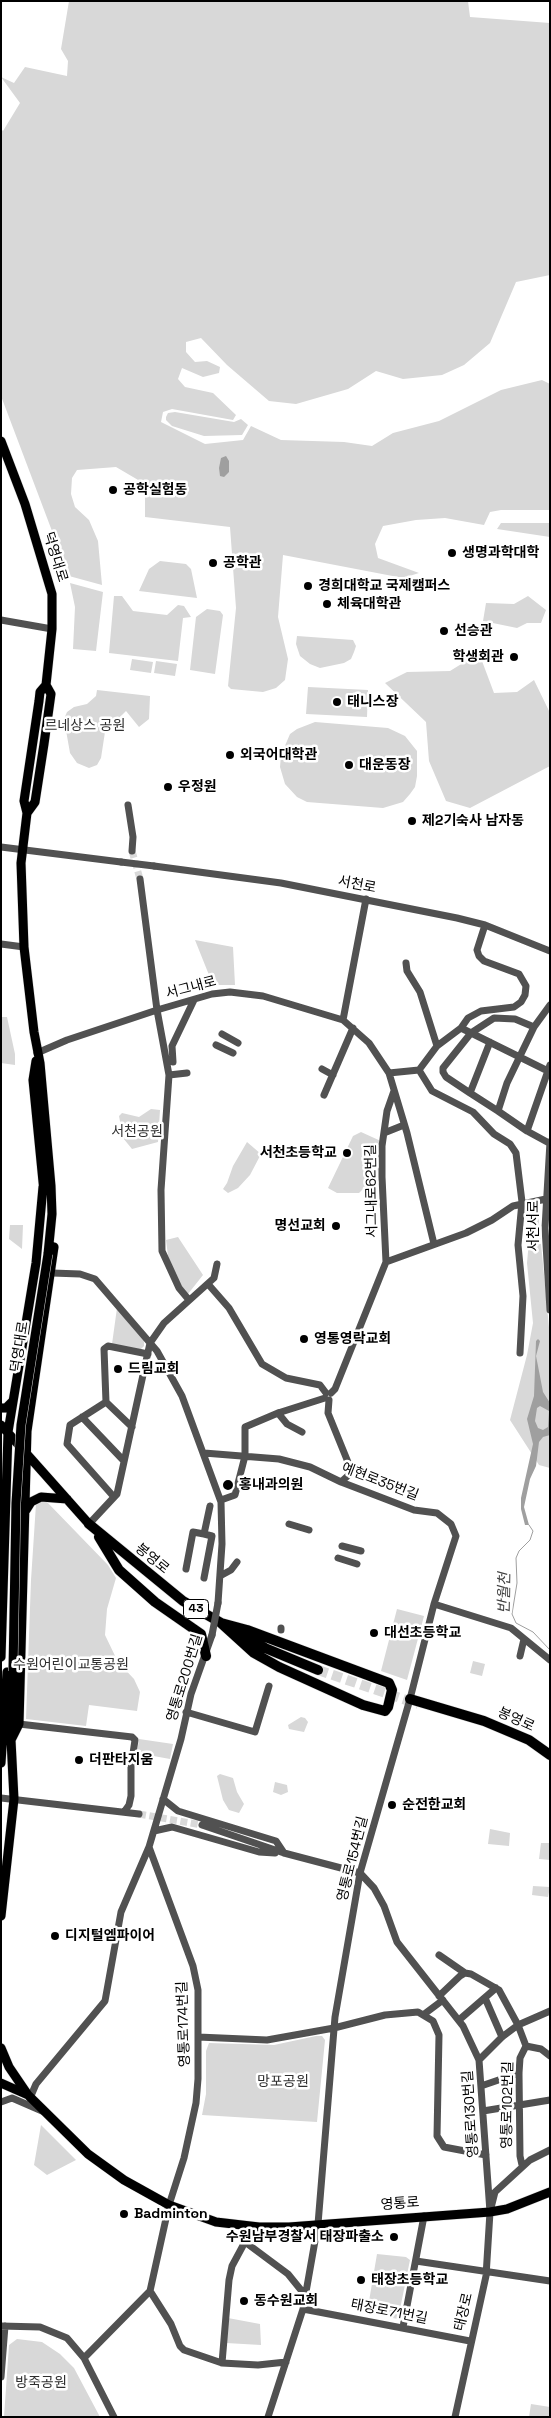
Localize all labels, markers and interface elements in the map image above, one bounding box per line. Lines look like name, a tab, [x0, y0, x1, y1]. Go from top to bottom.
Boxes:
place label: 공학실험동	[123, 482, 187, 498]
marker: 공학실험동	[107, 484, 119, 496]
street label: 덕영대로	[39, 530, 71, 584]
place label: 생명과학대학	[462, 545, 539, 561]
marker: 생명과학대학	[446, 547, 458, 559]
place label: 공학관	[223, 555, 262, 571]
marker: 공학관	[207, 557, 219, 569]
place label: 경희대학교 국제캠퍼스	[318, 578, 450, 594]
marker: 경희대학교 국제캠퍼스	[302, 580, 314, 592]
place label: 체육대학관	[337, 596, 401, 612]
marker: 체육대학관	[321, 598, 333, 610]
place label: 선승관	[454, 623, 493, 639]
marker: 선승관	[438, 625, 450, 637]
place label: 학생회관	[452, 649, 504, 665]
marker: 학생회관	[508, 651, 520, 663]
place label: 태니스장	[347, 694, 399, 710]
marker: 태니스장	[331, 696, 343, 708]
park label: 르네상스 공원	[45, 718, 125, 734]
place label: 외국어대학관	[240, 747, 317, 763]
marker: 외국어대학관	[224, 749, 236, 761]
place label: 대운동장	[359, 757, 411, 773]
marker: 대운동장	[343, 759, 355, 771]
place label: 우정원	[178, 779, 217, 795]
marker: 우정원	[162, 781, 174, 793]
place label: 제2기숙사 남자동	[422, 813, 524, 829]
marker: 제2기숙사 남자동	[406, 815, 418, 827]
street label: 서천로	[336, 873, 378, 897]
street label: 서그내로	[164, 973, 218, 1003]
park label: 서천공원	[111, 1124, 163, 1140]
street label: 서그내로62번길	[363, 1144, 381, 1238]
place label: 서천초등학교	[260, 1145, 337, 1161]
marker: 서천초등학교	[341, 1147, 353, 1159]
street label: 서천서로	[526, 1200, 542, 1252]
place label: 명선교회	[274, 1218, 326, 1234]
marker: 명선교회	[330, 1220, 342, 1232]
street label: 덕영대로	[8, 1320, 32, 1374]
place label: 영통영락교회	[314, 1331, 391, 1347]
marker: 영통영락교회	[298, 1333, 310, 1345]
place label: 드림교회	[128, 1361, 180, 1377]
marker: 드림교회	[112, 1363, 124, 1375]
street label: 예현로35번길	[339, 1460, 421, 1504]
place label: 홍내과의원	[239, 1477, 303, 1493]
marker: 홍내과의원	[221, 1478, 235, 1492]
street label: 봉영로	[132, 1540, 172, 1578]
water label: 반월천	[496, 1572, 514, 1614]
road number: 43	[184, 1600, 208, 1618]
place label: 대선초등학교	[384, 1625, 461, 1641]
marker: 대선초등학교	[368, 1627, 380, 1639]
street label: 영통로200번길	[164, 1632, 206, 1724]
park label: 수원어린이교통공원	[13, 1657, 129, 1673]
street label: 봉영로	[495, 1704, 537, 1736]
place label: 더판타지움	[89, 1752, 153, 1768]
marker: 더판타지움	[73, 1754, 85, 1766]
place label: 순전한교회	[402, 1797, 466, 1813]
marker: 순전한교회	[386, 1799, 398, 1811]
street label: 영통로154번길	[334, 1815, 372, 1903]
place label: 디지털엠파이어	[65, 1928, 155, 1944]
marker: 디지털엠파이어	[49, 1930, 61, 1942]
street label: 영통로174번길	[174, 1981, 194, 2067]
street label: 영통로102번길	[499, 2061, 517, 2149]
street label: 영통로130번길	[460, 2070, 482, 2158]
park label: 망포공원	[257, 2074, 309, 2090]
street label: 영통로	[380, 2194, 420, 2214]
place label: Badminton	[134, 2206, 208, 2222]
marker: Badminton	[118, 2208, 130, 2220]
place label: 수원남부경찰서 태장파출소	[226, 2229, 384, 2245]
marker: 수원남부경찰서 태장파출소	[388, 2231, 400, 2243]
place label: 태장초등학교	[371, 2272, 448, 2288]
marker: 태장초등학교	[355, 2274, 367, 2286]
street label: 태장로	[451, 2291, 477, 2333]
place label: 동수원교회	[254, 2293, 318, 2309]
marker: 동수원교회	[238, 2295, 250, 2307]
street label: 태장로71번길	[349, 2296, 429, 2328]
park label: 방죽공원	[15, 2375, 67, 2391]

